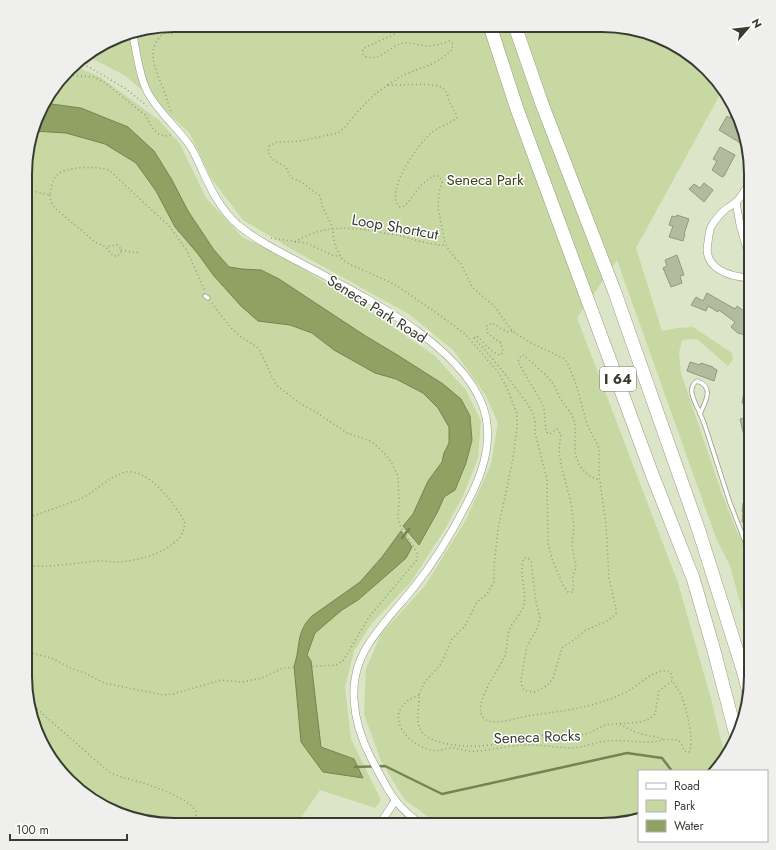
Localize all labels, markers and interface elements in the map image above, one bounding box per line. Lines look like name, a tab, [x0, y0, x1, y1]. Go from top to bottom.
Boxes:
north arrow	[728, 8, 768, 48]
text: N	[748, 16, 766, 31]
park label: Seneca Park	[446, 169, 524, 191]
street label: Loop Shortcut	[350, 209, 441, 246]
street label: Seneca Park Road	[323, 269, 431, 349]
road number: I 64	[600, 367, 636, 391]
street label: Seneca Rocks	[493, 724, 581, 750]
legend	[638, 770, 768, 842]
text: Road	[674, 777, 700, 795]
text: Park	[674, 797, 696, 815]
scale bar	[10, 816, 127, 842]
text: Water	[674, 817, 705, 835]
text: 100 m	[16, 821, 49, 839]

